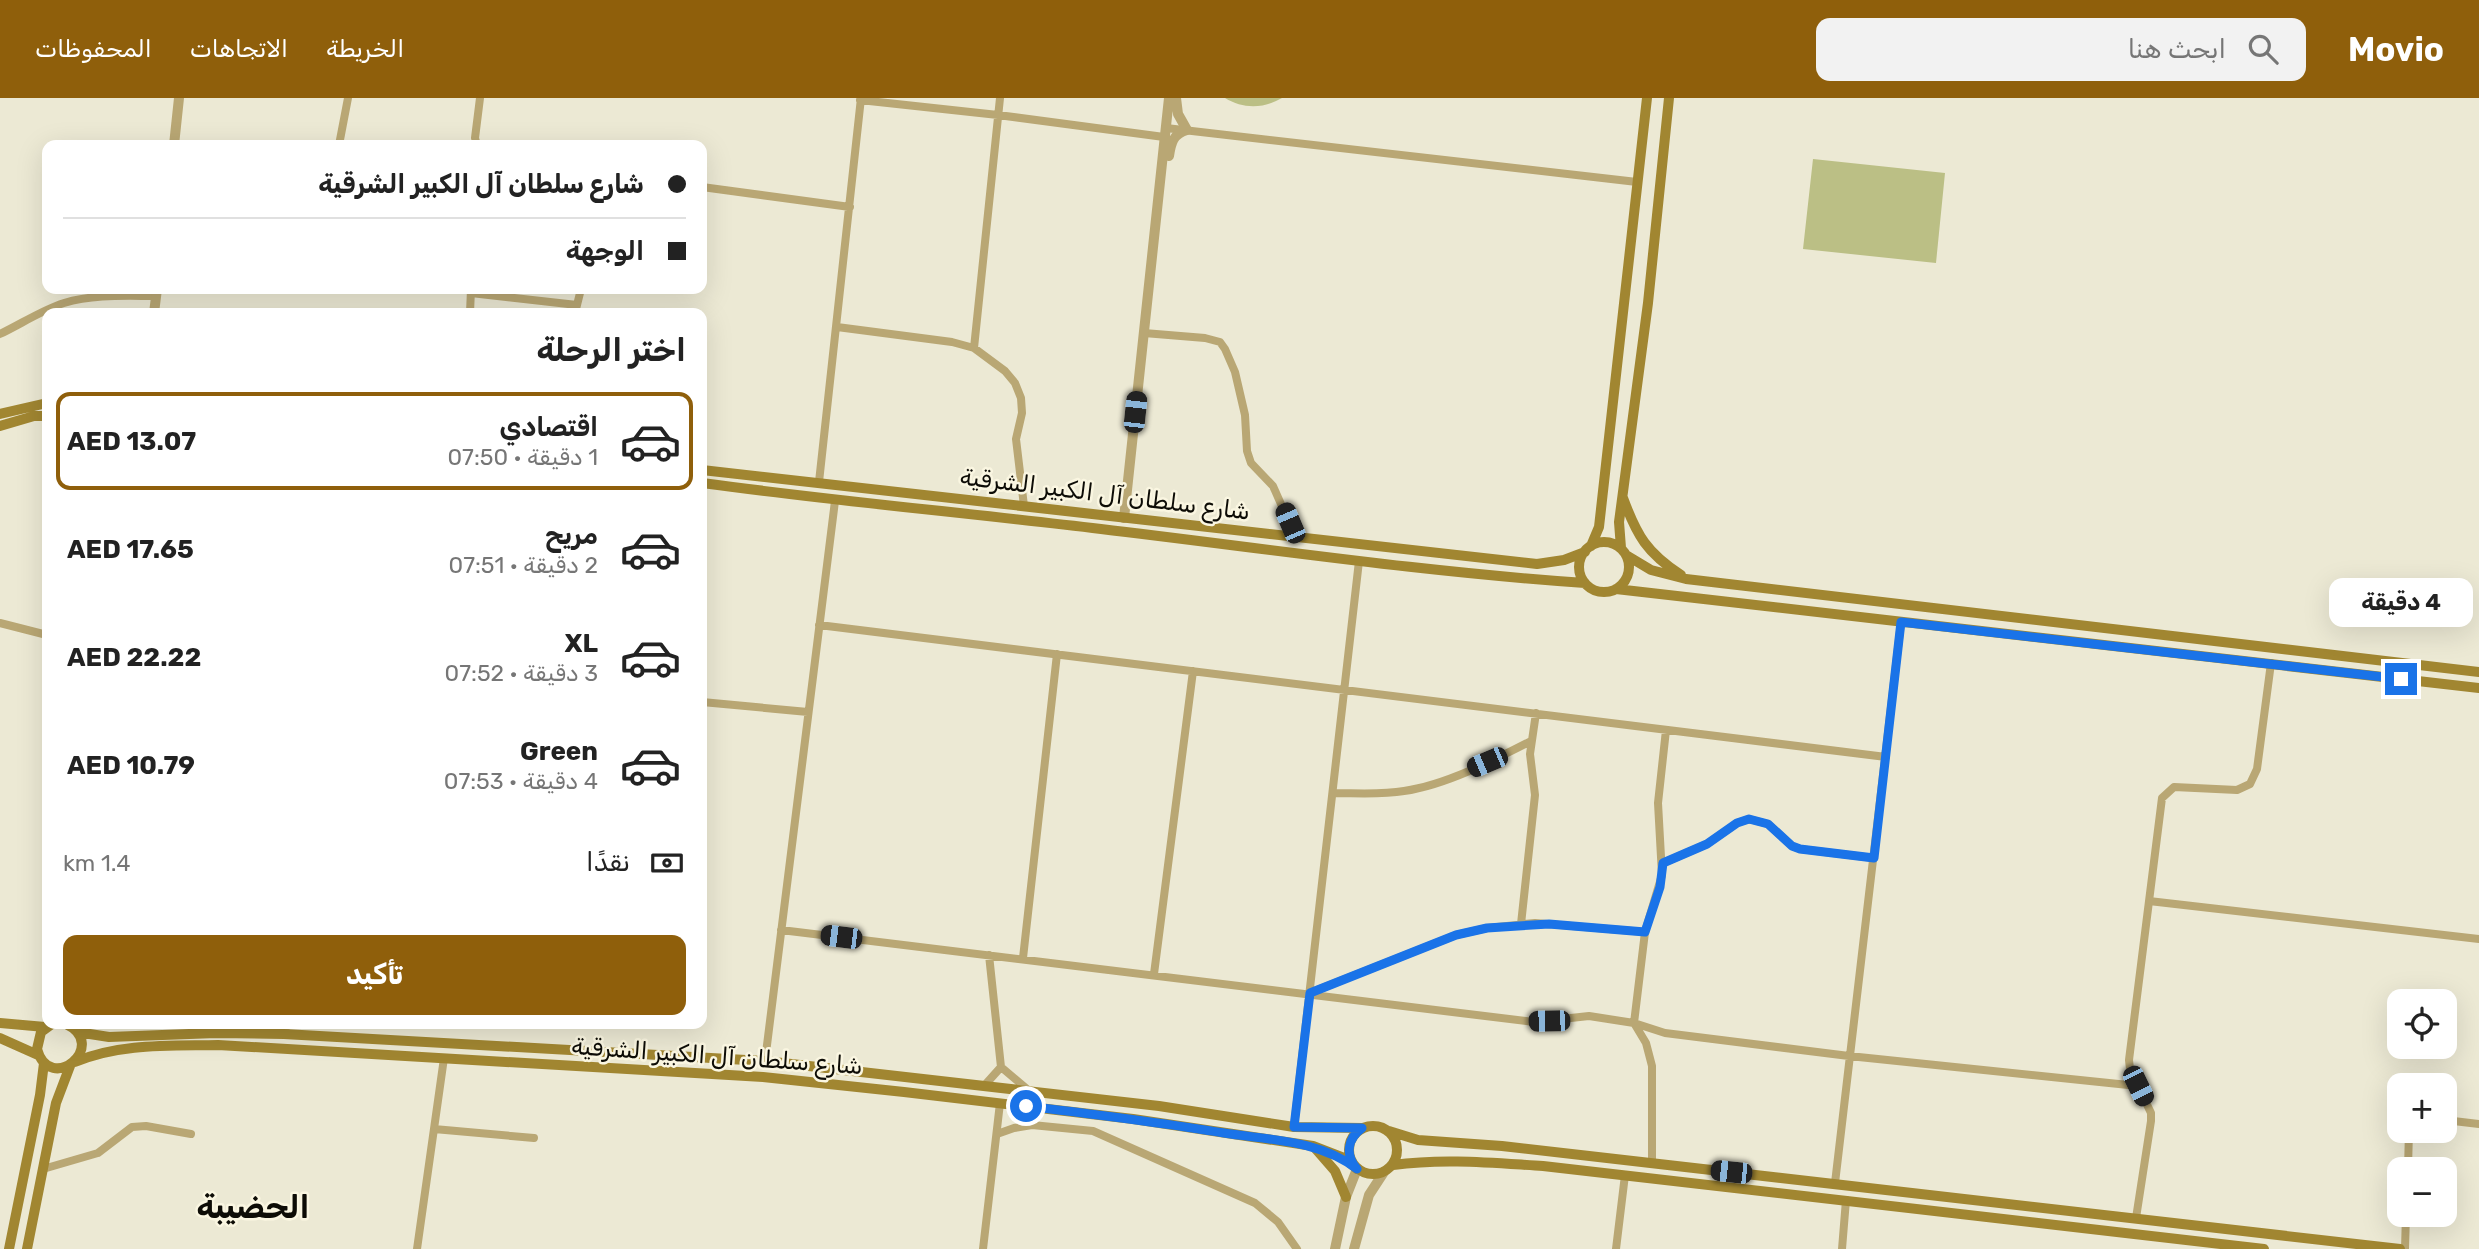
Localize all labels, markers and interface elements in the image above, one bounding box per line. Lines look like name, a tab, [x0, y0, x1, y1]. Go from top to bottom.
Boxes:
search box	[1816, 18, 2306, 81]
icon: search	[2244, 30, 2282, 68]
text: Movio	[2348, 30, 2444, 69]
text: ابحث هنا	[2128, 34, 2226, 65]
text: المحفوظات	[35, 35, 152, 63]
text: الاتجاهات	[190, 35, 288, 63]
text: الخريطة	[326, 35, 404, 63]
text: شارع سلطان آل الكبير الشرقية	[318, 169, 644, 200]
text: الوجهة	[566, 236, 644, 267]
text: اختر الرحلة	[536, 331, 686, 369]
car	[1123, 390, 1148, 434]
icon: car	[619, 410, 682, 473]
text: اقتصادي	[499, 412, 598, 443]
text: AED 13.07	[67, 426, 196, 457]
text: 1 دقيقة · 07:50	[447, 443, 598, 471]
street label: شارع سلطان آل الكبير الشرقية	[958, 462, 1252, 528]
car	[1273, 500, 1308, 546]
icon: car	[619, 518, 682, 581]
text: مريح	[545, 520, 598, 551]
text: AED 17.65	[67, 534, 194, 565]
text: 2 دقيقة · 07:51	[449, 551, 598, 579]
callout: 4 دقيقة	[2329, 578, 2473, 626]
text: 4 دقيقة	[2361, 588, 2441, 616]
icon: car	[619, 626, 682, 689]
text: XL	[565, 628, 598, 659]
text: AED 22.22	[67, 642, 201, 673]
text: 3 دقيقة · 07:52	[445, 659, 598, 687]
route end	[2385, 663, 2417, 695]
icon: car	[619, 734, 682, 797]
text: Green	[520, 736, 598, 767]
car	[1464, 744, 1511, 780]
text: AED 10.79	[67, 750, 195, 781]
text: 4 دقيقة · 07:53	[444, 767, 598, 795]
icon: cash	[648, 844, 686, 882]
text: نقدًا	[586, 847, 630, 878]
text: 1.4 km	[63, 849, 131, 877]
car	[819, 924, 864, 950]
button: تأكيد	[63, 935, 686, 1015]
map controls	[2387, 989, 2457, 1227]
button: locate	[2387, 989, 2457, 1059]
car	[1528, 1010, 1571, 1032]
street label: شارع سلطان آل الكبير الشرقية	[570, 1032, 864, 1082]
car	[2120, 1063, 2157, 1109]
button: +	[2387, 1073, 2457, 1143]
route start	[1010, 1090, 1042, 1122]
button: −	[2387, 1157, 2457, 1227]
car	[1710, 1159, 1753, 1185]
district label: الحضيبة	[197, 1188, 309, 1226]

